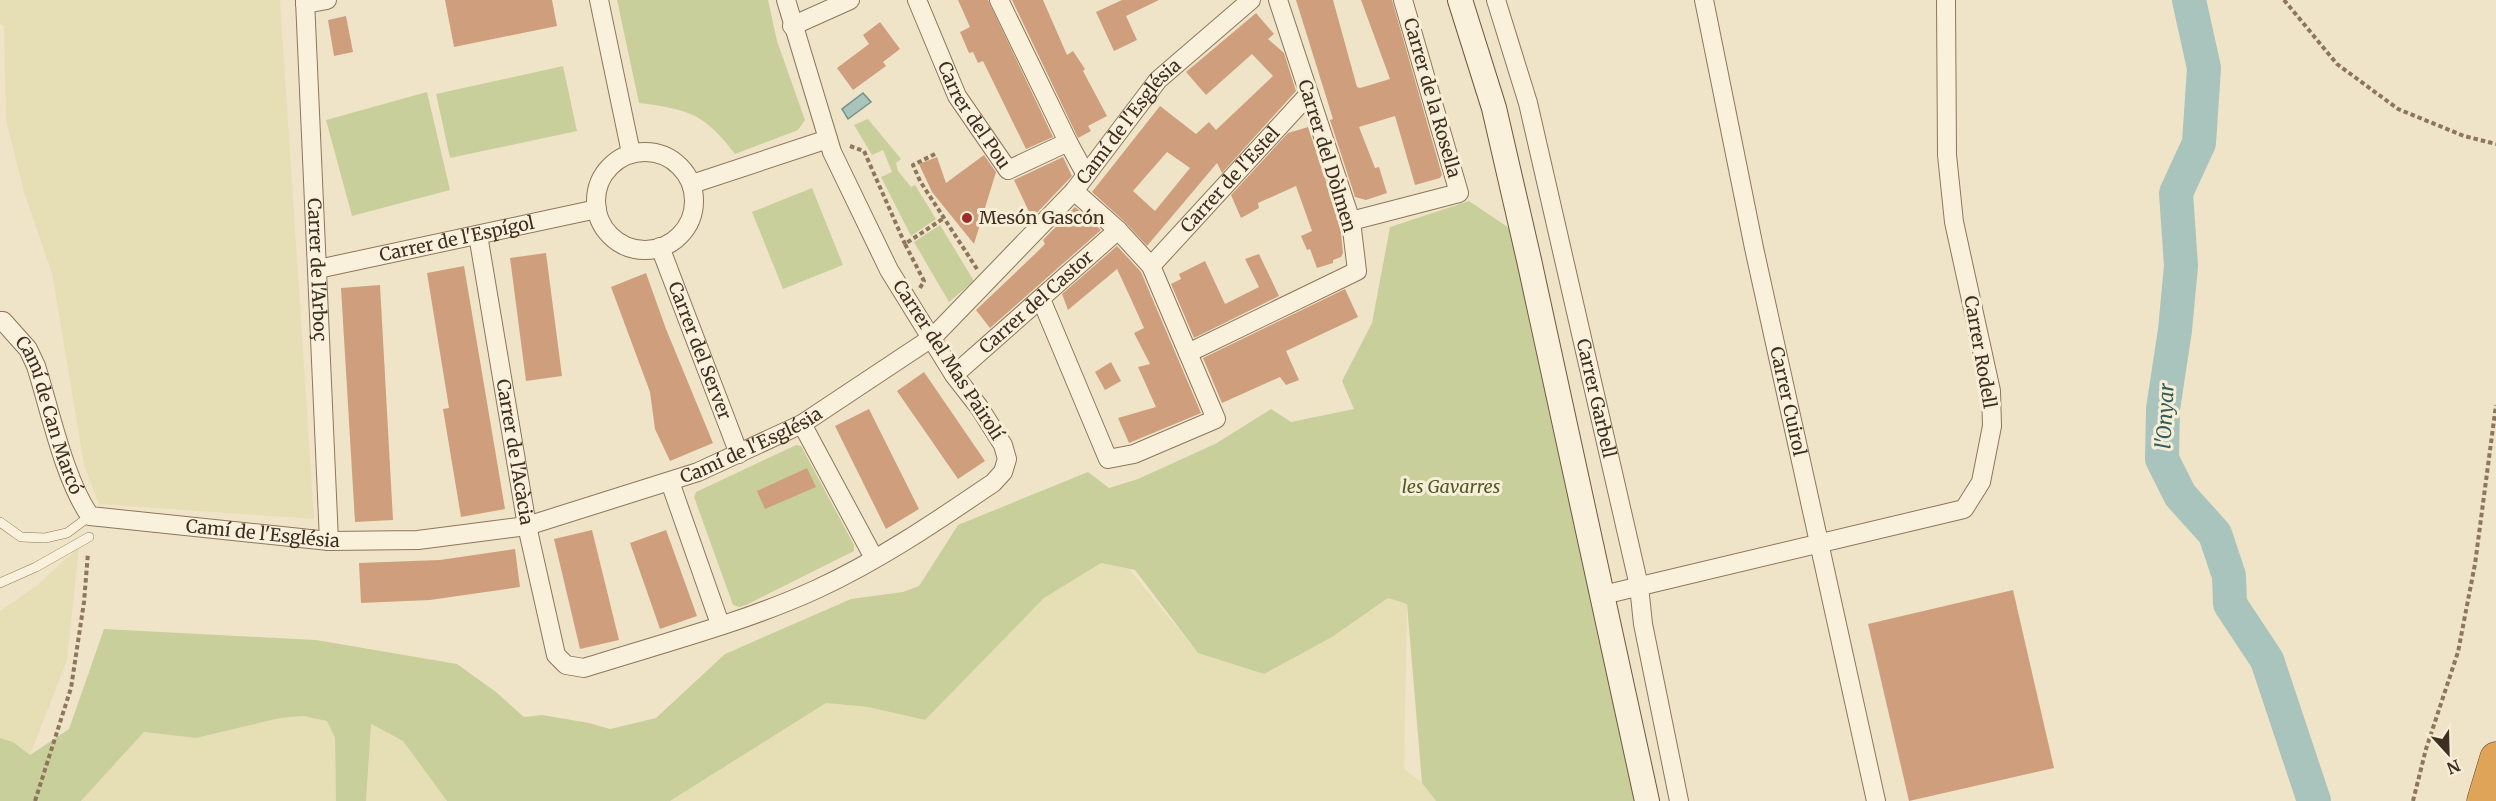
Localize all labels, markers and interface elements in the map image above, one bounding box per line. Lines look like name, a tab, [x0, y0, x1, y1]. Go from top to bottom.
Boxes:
street label: Carrer de la Rosella	[1399, 15, 1466, 181]
street label: Camí de l'Església	[1071, 53, 1185, 189]
street label: Carrer del Pou	[933, 58, 1016, 173]
street label: Carrer del Dòlmen	[1293, 77, 1362, 235]
street label: Carrer de l'Estel	[1175, 121, 1285, 237]
street label: Carrer de l'Arboç	[303, 197, 332, 342]
place label: Mesón Gascón	[979, 206, 1105, 229]
street label: Carrer de l'Espígol	[377, 211, 537, 266]
marker: Mesón Gascón	[960, 211, 974, 225]
street label: Carrer del Castor	[974, 245, 1098, 358]
street label: Carrer del Mas Pairolí	[888, 275, 1009, 445]
street label: Carrer del Server	[663, 278, 737, 423]
street label: Carrer Rodell	[1959, 294, 2002, 410]
street label: Camí de Can Marcó	[11, 331, 88, 498]
street label: Carrer Garbell	[1572, 337, 1621, 461]
street label: Carrer Cuirol	[1765, 344, 1812, 458]
street label: Carrer de l'Acàcia	[491, 377, 539, 527]
water label: l'Onyar	[2150, 382, 2179, 449]
street label: Camí de l'Església	[677, 402, 827, 488]
park label: les Gavarres	[1402, 475, 1500, 498]
street label: Camí de l'Església	[185, 514, 340, 552]
north arrow	[2418, 723, 2478, 783]
text: N	[2444, 755, 2463, 779]

